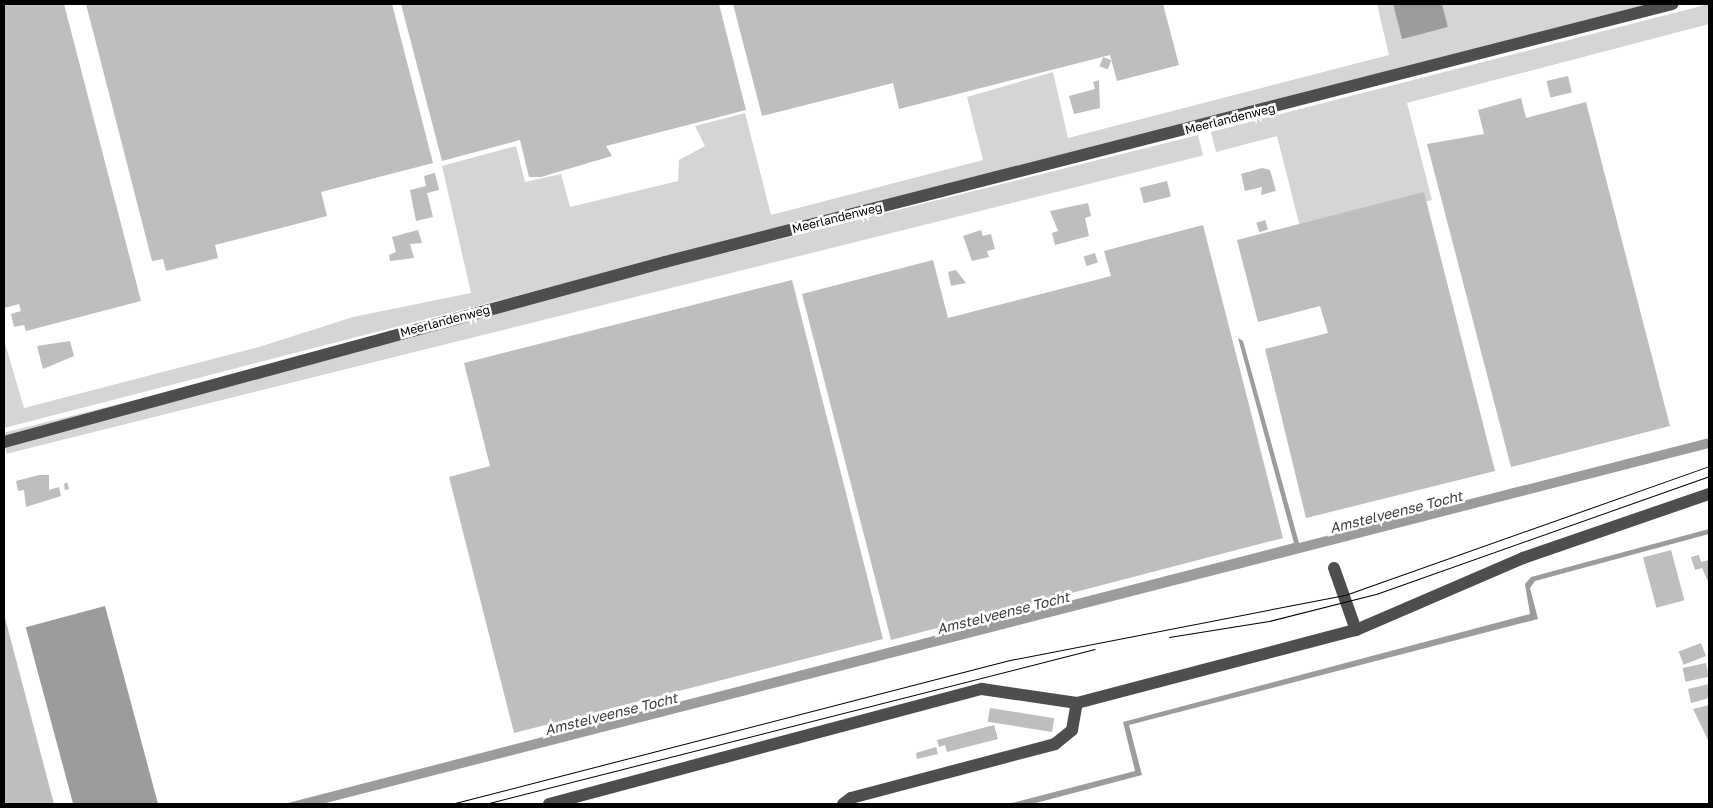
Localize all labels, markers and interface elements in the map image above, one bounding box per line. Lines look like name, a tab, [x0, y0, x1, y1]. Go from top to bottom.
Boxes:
street label: Meerlandenweg	[1183, 101, 1277, 137]
street label: Meerlandenweg	[790, 200, 884, 236]
street label: Meerlandenweg	[398, 302, 492, 340]
water label: Amstelveense Tocht	[1328, 487, 1464, 537]
water label: Amstelveense Tocht	[935, 588, 1071, 638]
water label: Amstelveense Tocht	[543, 689, 679, 739]

